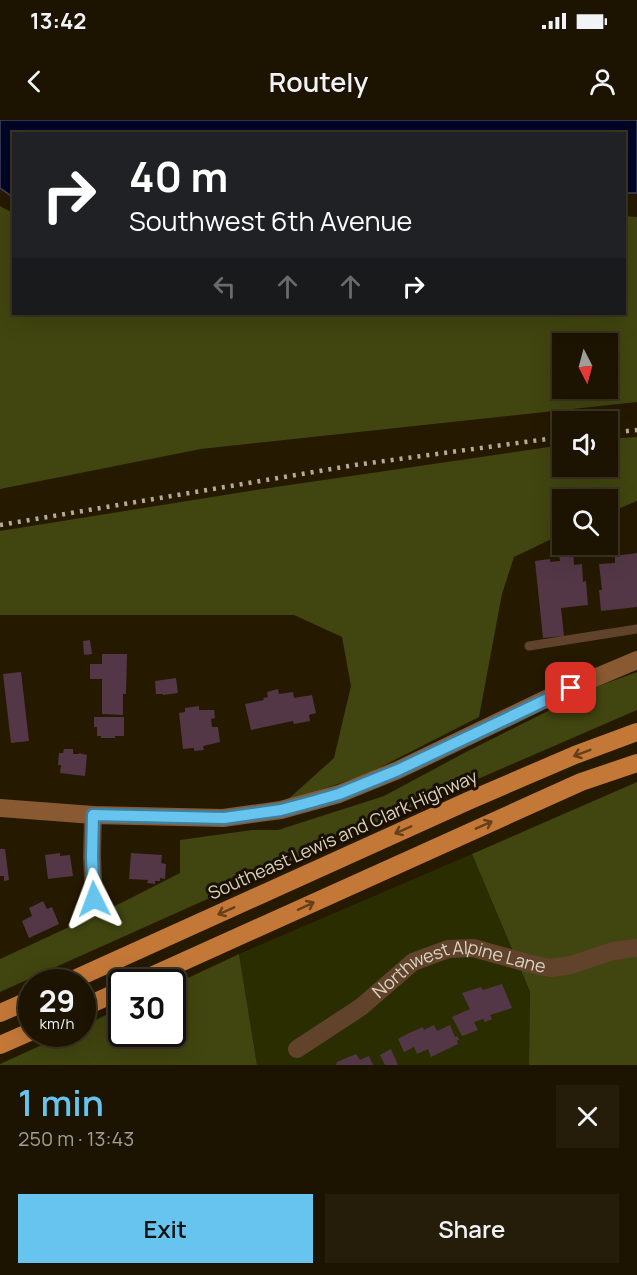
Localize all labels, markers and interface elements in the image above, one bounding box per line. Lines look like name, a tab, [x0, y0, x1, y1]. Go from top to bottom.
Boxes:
text: 13:42	[30, 6, 86, 36]
text: Routely	[269, 63, 368, 100]
icon: back	[18, 65, 51, 98]
icon: person	[586, 65, 619, 98]
text: 40 m	[129, 147, 228, 205]
icon: right	[30, 156, 108, 234]
text: Southwest 6th Avenue	[129, 202, 412, 239]
icon: left	[208, 270, 241, 303]
icon: ahead	[271, 270, 304, 303]
icon: ahead	[334, 270, 367, 303]
icon: right	[397, 270, 430, 303]
north arrow	[552, 333, 618, 399]
map controls	[552, 333, 618, 555]
button: sound	[552, 411, 618, 477]
button: search	[552, 489, 618, 555]
pin	[545, 662, 596, 713]
icon: arrive	[554, 671, 587, 704]
one-way arrow	[574, 748, 592, 759]
street label: Southeast Lewis and Clark Highway	[204, 763, 482, 905]
one-way arrow	[474, 819, 492, 830]
one-way arrow	[395, 825, 413, 837]
position arrow	[62, 867, 126, 931]
one-way arrow	[297, 899, 315, 911]
one-way arrow	[217, 906, 236, 917]
street label: Northwest Alpine Lane	[367, 934, 548, 1003]
speed limit sign: 30	[108, 969, 186, 1047]
text: 29	[39, 980, 75, 1021]
text: km/h	[40, 1013, 74, 1034]
text: 1 min	[18, 1078, 104, 1127]
button: close	[556, 1085, 619, 1148]
text: 250 m · 13:43	[18, 1125, 134, 1152]
button: Exit	[18, 1194, 313, 1263]
button: Share	[325, 1194, 619, 1263]

